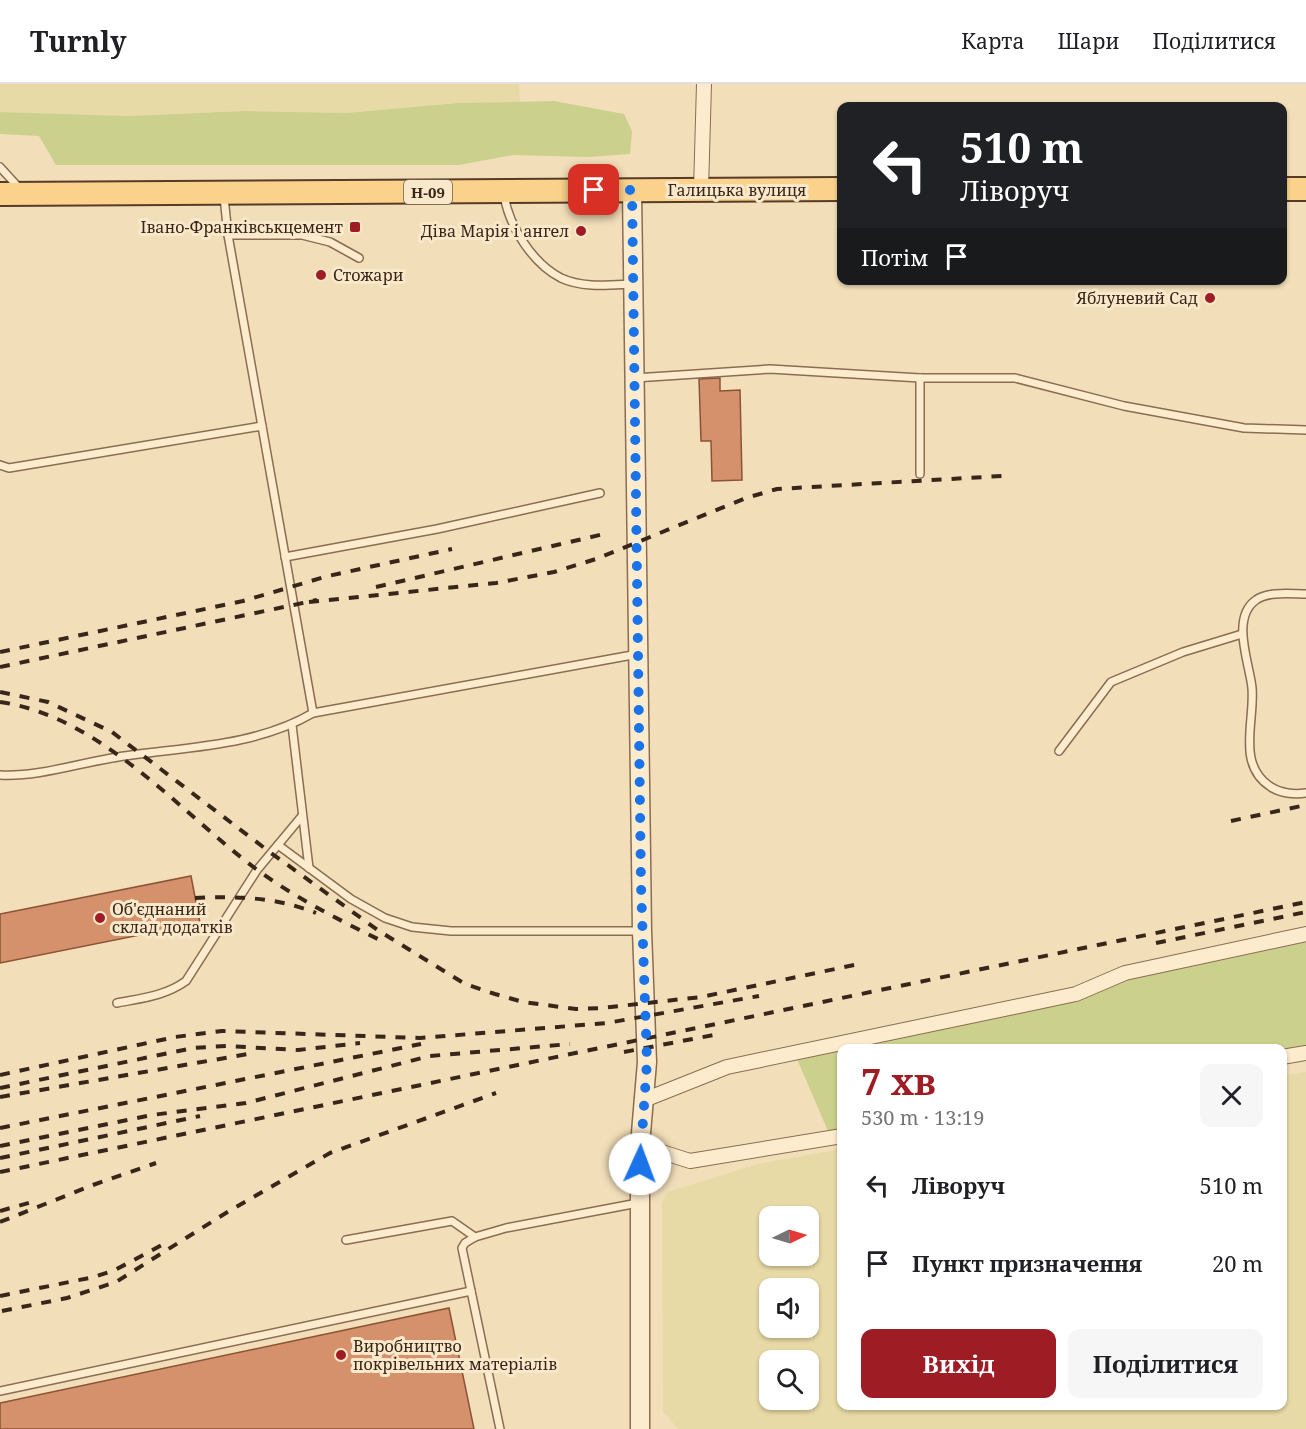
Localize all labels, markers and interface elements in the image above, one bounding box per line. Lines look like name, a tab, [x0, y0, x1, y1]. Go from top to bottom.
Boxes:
text: Turnly	[30, 22, 126, 60]
text: Карта	[961, 27, 1024, 55]
text: Шари	[1057, 27, 1119, 55]
text: Поділитися	[1152, 27, 1276, 55]
text: 510 m	[960, 118, 1084, 175]
icon: left	[861, 126, 939, 204]
pin	[568, 164, 619, 215]
text: Ліворуч	[960, 172, 1069, 209]
icon: arrive	[577, 173, 610, 206]
street label: Галицька вулиця	[668, 179, 806, 201]
road number: Н-09	[404, 180, 452, 204]
place label: Івано-Франківськцемент	[141, 216, 344, 238]
marker: Івано-Франківськцемент	[348, 220, 362, 234]
place label: Діва Марія і ангел	[421, 220, 569, 242]
marker: Діва Марія і ангел	[574, 224, 588, 238]
icon: arrive	[940, 240, 973, 273]
text: Потім	[861, 242, 928, 272]
place label: Стожари	[333, 264, 404, 286]
marker: Стожари	[314, 268, 328, 282]
place label: Яблуневий Сад	[1076, 287, 1198, 309]
marker: Яблуневий Сад	[1203, 291, 1217, 305]
place label: Об'єднаний склад додатків	[112, 898, 233, 938]
marker: Об'єднаний склад додатків	[93, 911, 107, 925]
text: 7 хв	[861, 1057, 936, 1106]
button: close	[1200, 1064, 1263, 1127]
text: 530 m · 13:19	[861, 1104, 984, 1131]
position arrow	[608, 1132, 672, 1196]
icon: left	[861, 1169, 894, 1202]
text: Ліворуч	[912, 1170, 1005, 1200]
text: 510 m	[1200, 1170, 1263, 1200]
north arrow	[759, 1206, 819, 1266]
map controls	[759, 1206, 819, 1410]
icon: arrive	[861, 1247, 894, 1280]
text: Пункт призначення	[912, 1248, 1142, 1278]
text: 20 m	[1212, 1248, 1263, 1278]
button: sound	[759, 1278, 819, 1338]
button: Вихід	[861, 1329, 1056, 1398]
button: Поділитися	[1068, 1329, 1263, 1398]
place label: Виробництво покрівельних матеріалів	[353, 1335, 557, 1375]
marker: Виробництво покрівельних матеріалів	[334, 1348, 348, 1362]
button: search	[759, 1350, 819, 1410]

